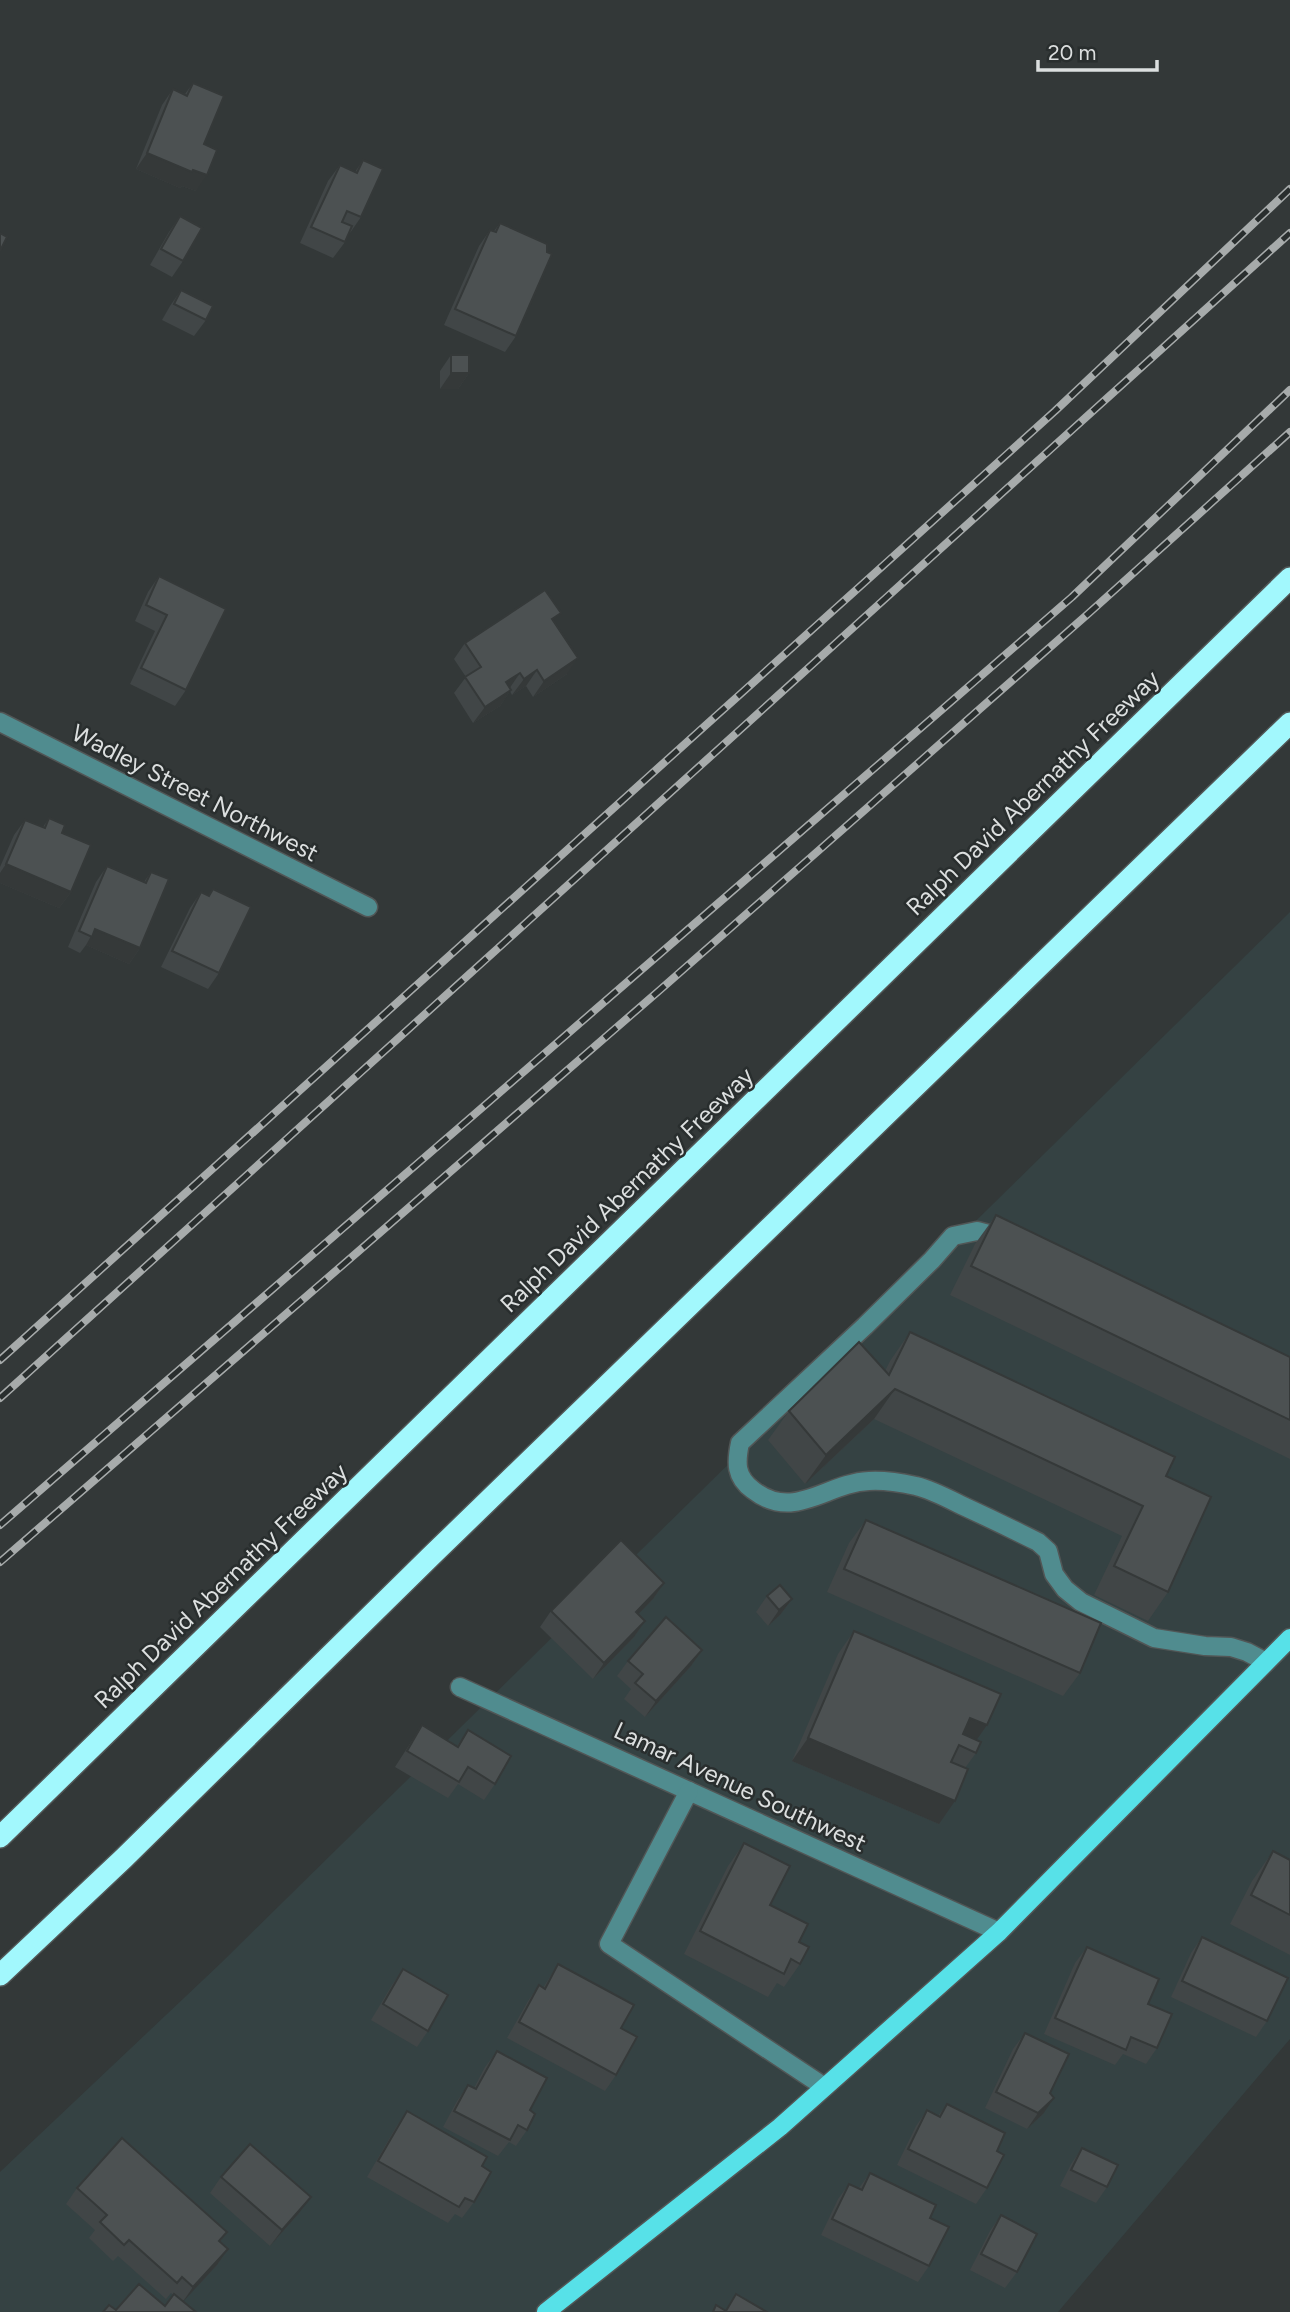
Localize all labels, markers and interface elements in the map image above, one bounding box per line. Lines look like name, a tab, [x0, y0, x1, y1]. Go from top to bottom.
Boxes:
scale bar	[1038, 28, 1157, 72]
text: 20 m	[1048, 40, 1096, 65]
street label: Ralph David Abernathy Freeway	[900, 664, 1166, 921]
street label: Wadley Street Northwest	[67, 718, 323, 867]
street label: Ralph David Abernathy Freeway	[494, 1061, 760, 1318]
street label: Ralph David Abernathy Freeway	[88, 1457, 354, 1714]
street label: Lamar Avenue Southwest	[610, 1715, 871, 1858]

